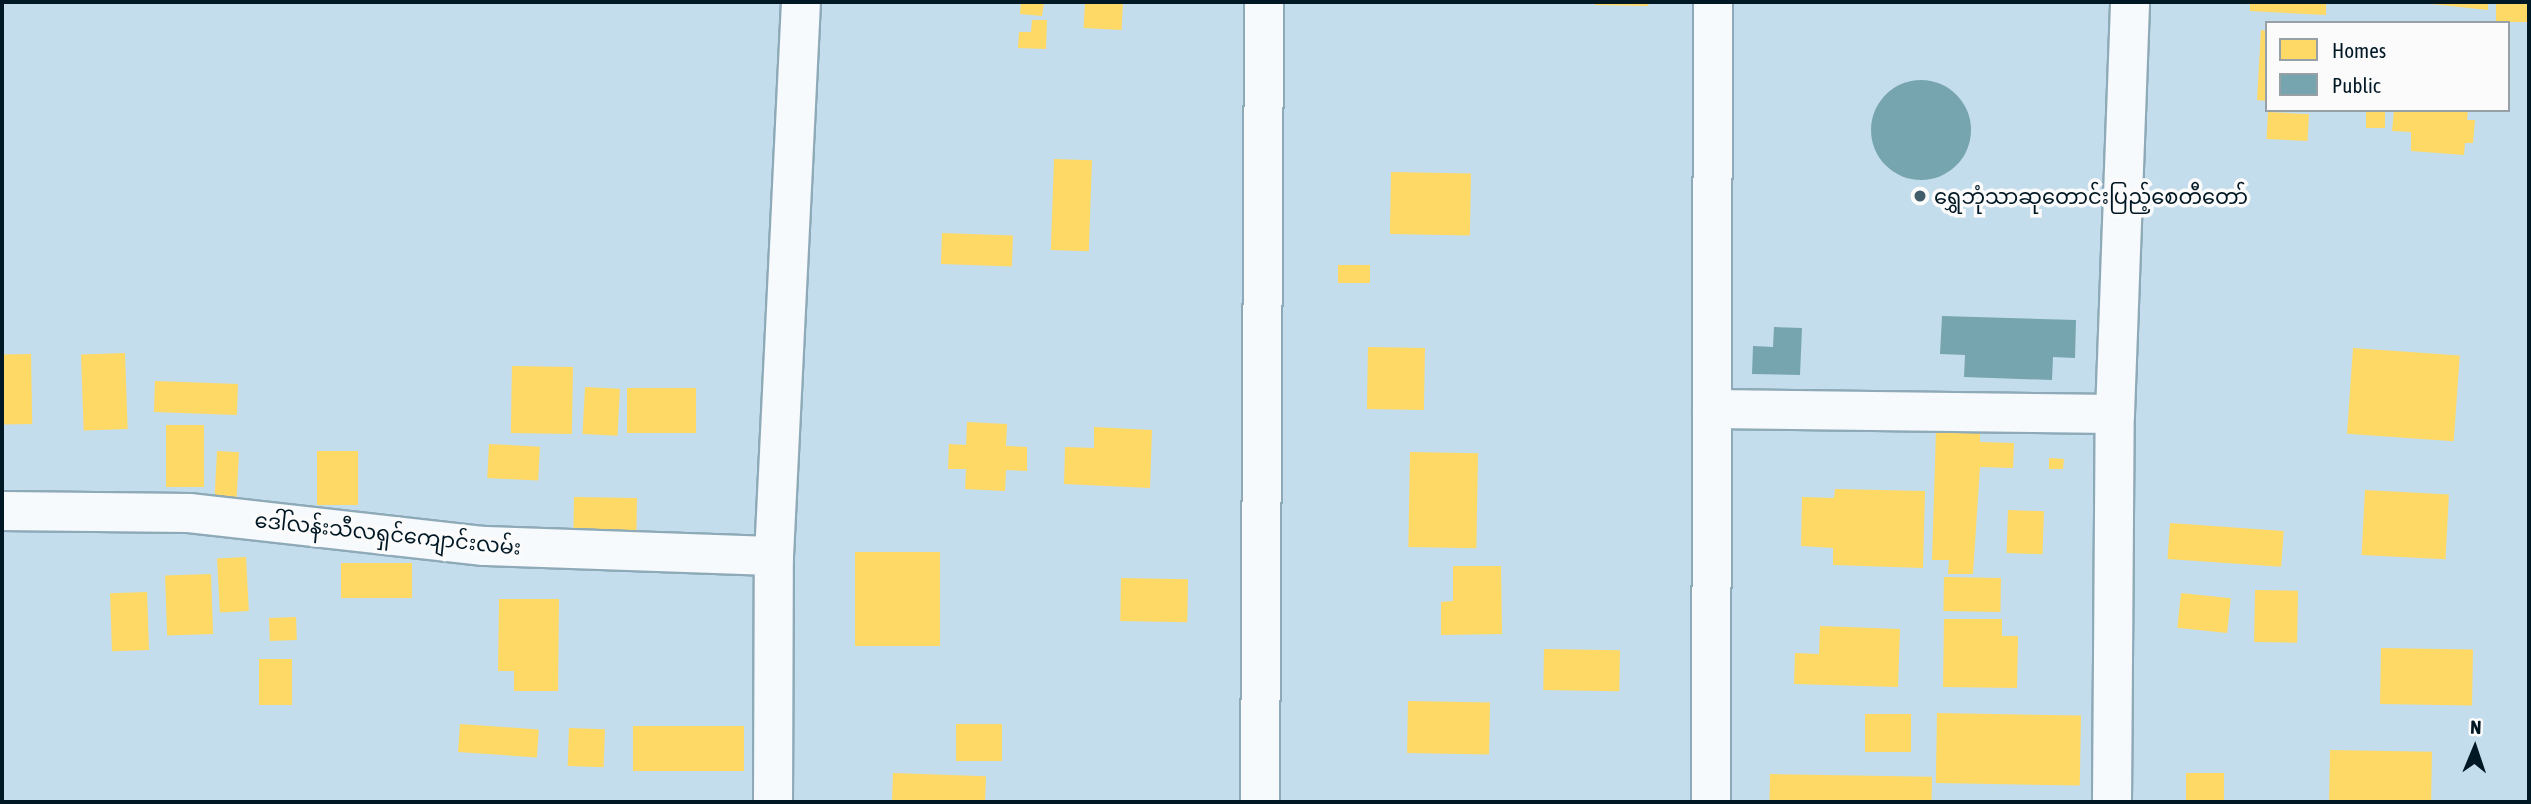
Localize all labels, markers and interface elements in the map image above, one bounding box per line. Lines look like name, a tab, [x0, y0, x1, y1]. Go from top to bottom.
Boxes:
legend	[2265, 21, 2510, 112]
text: Homes	[2332, 38, 2386, 62]
text: Public	[2332, 73, 2381, 97]
place label: ရွှေဘုံသာဆုတောင်းပြည့်စေတီတော်	[1934, 183, 2248, 209]
marker: ရွှေဘုံသာဆုတောင်းပြည့်စေတီတော်	[1912, 188, 1928, 204]
street label: ဒေါ်လန်းသီလရှင်ကျောင်းလမ်း	[254, 506, 522, 560]
north arrow	[2440, 713, 2510, 783]
text: N	[2470, 716, 2482, 738]

